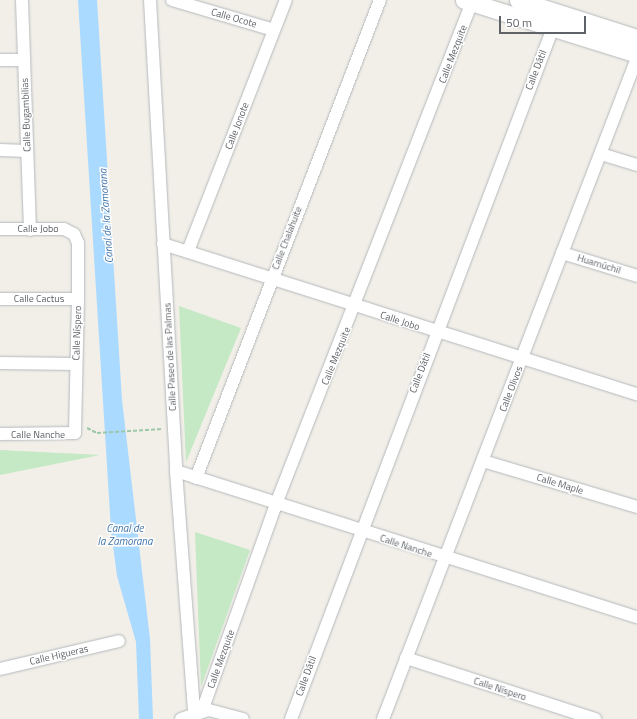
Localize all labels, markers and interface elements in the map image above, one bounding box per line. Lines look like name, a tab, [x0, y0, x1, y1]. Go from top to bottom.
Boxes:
street label: Calle Ocote	[210, 6, 258, 30]
scale bar	[501, 8, 588, 34]
text: 50 m	[506, 13, 532, 32]
street label: Calle Mezquite	[436, 23, 470, 85]
street label: Calle Dátil	[523, 48, 549, 92]
street label: Calle Bugambilias	[19, 78, 33, 152]
street label: Calle Jonote	[223, 101, 251, 151]
water label: Canal de la Zamorana	[96, 168, 116, 264]
street label: Calle Chalahuite	[269, 205, 305, 271]
street label: Calle Jobo	[18, 223, 58, 235]
street label: Huamúchil	[576, 252, 622, 276]
street label: Calle Cactus	[14, 293, 64, 305]
street label: Calle Paseo de las Palmas	[161, 303, 179, 411]
street label: Calle Níspero	[70, 305, 84, 361]
street label: Calle Jobo	[379, 309, 421, 333]
street label: Calle Mezquite	[319, 325, 353, 387]
street label: Calle Dátil	[407, 351, 433, 395]
street label: Calle Olivos	[497, 364, 525, 414]
street label: Calle Nanche	[11, 429, 65, 441]
street label: Calle Maple	[535, 471, 585, 497]
water label: Canal de la Zamorana	[98, 522, 152, 548]
street label: Calle Nanche	[378, 532, 434, 560]
street label: Calle Mezquite	[205, 628, 237, 690]
street label: Calle Higueras	[28, 642, 90, 668]
street label: Calle Dátil	[293, 654, 319, 698]
street label: Calle Níspero	[472, 675, 528, 703]

